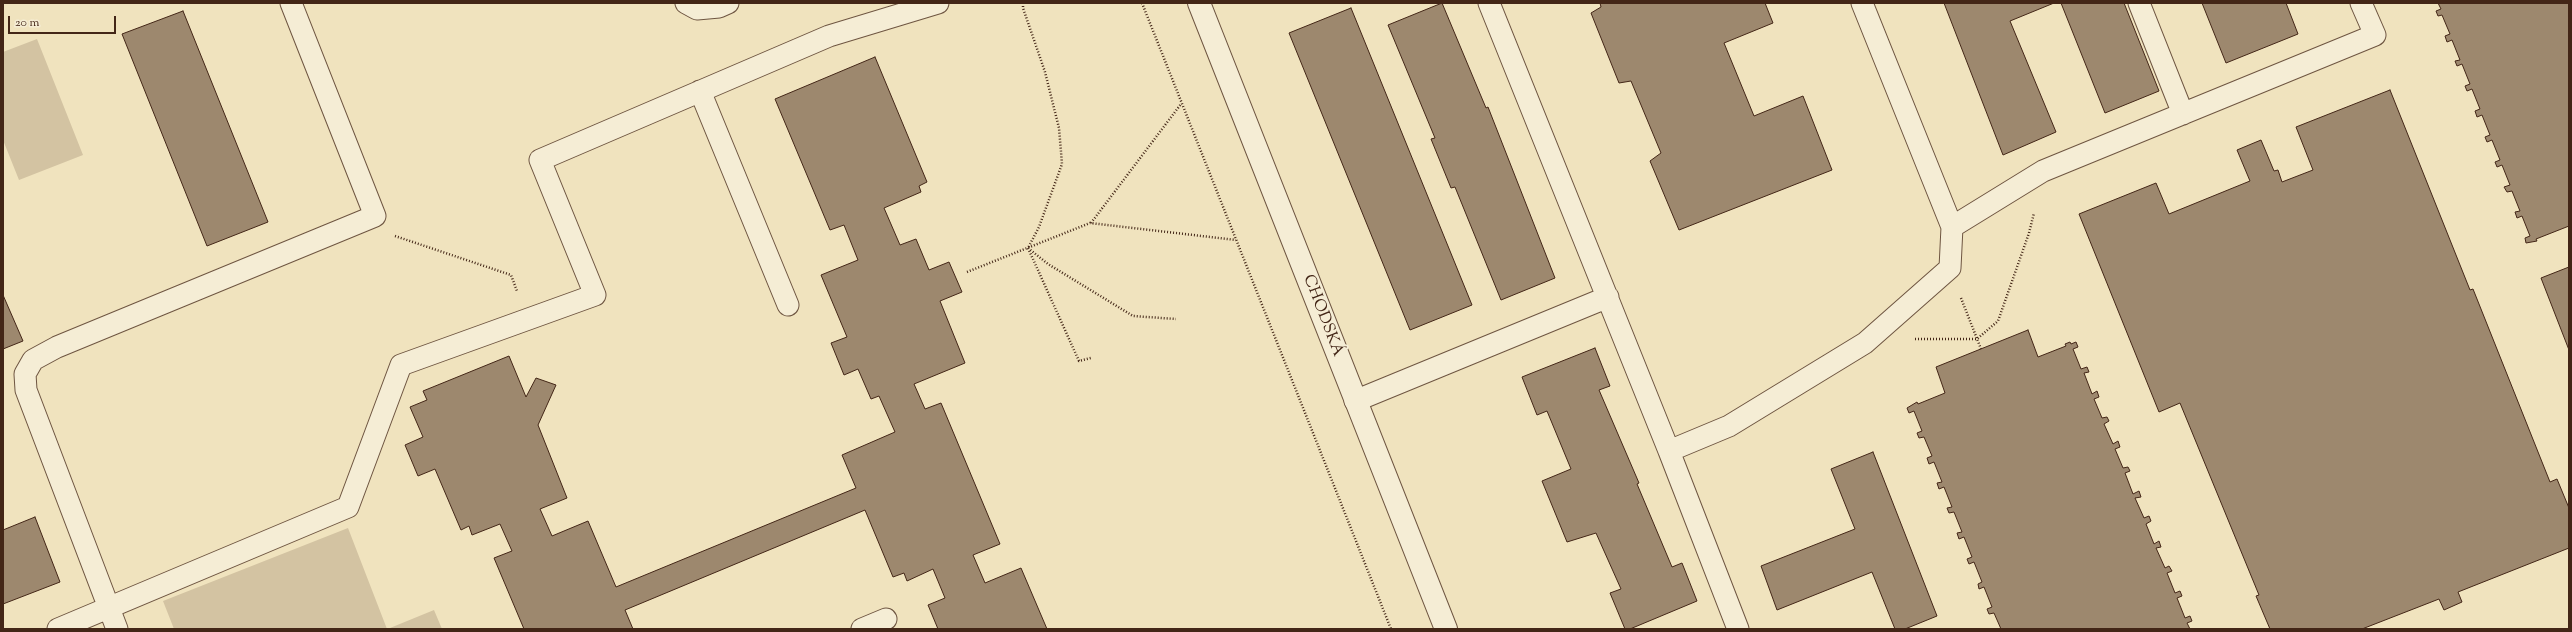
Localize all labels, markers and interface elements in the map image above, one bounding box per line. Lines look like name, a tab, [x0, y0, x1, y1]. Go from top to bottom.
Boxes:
scale bar	[10, 8, 118, 34]
text: 20 m	[15, 14, 39, 32]
street label: CHODSKÁ	[1298, 272, 1346, 360]

